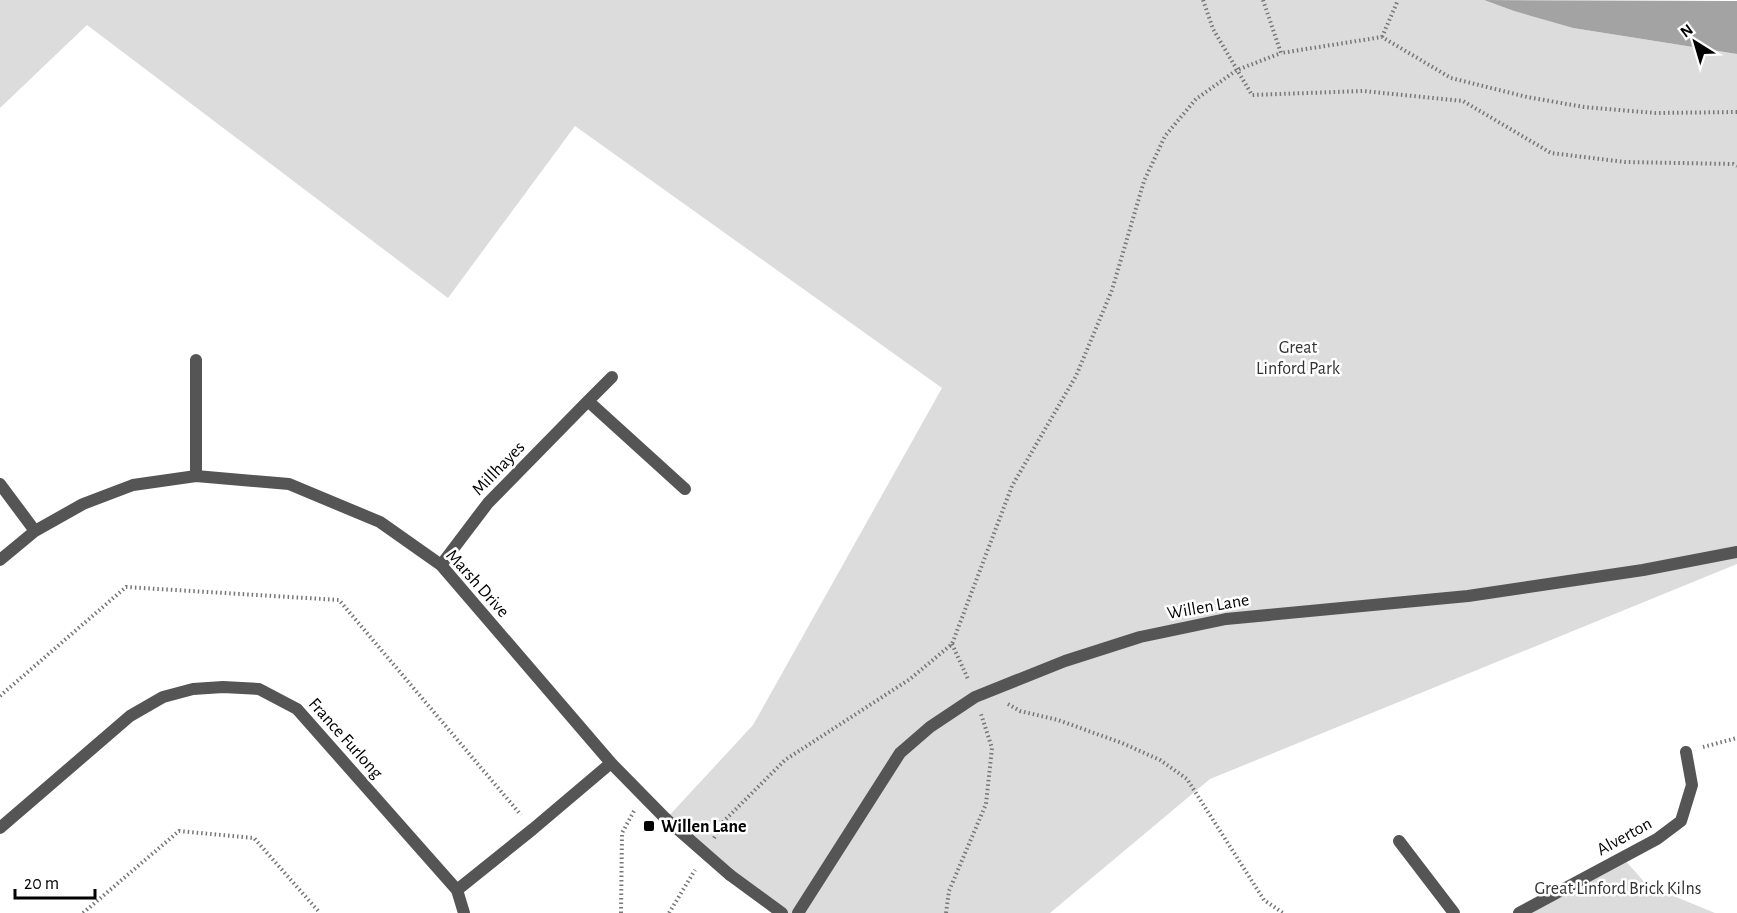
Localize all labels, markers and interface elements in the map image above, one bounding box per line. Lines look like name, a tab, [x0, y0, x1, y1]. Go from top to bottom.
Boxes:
north arrow	[1665, 12, 1725, 72]
text: N	[1677, 21, 1696, 41]
park label: Great Linford Park	[1256, 339, 1341, 378]
street label: Millhayes	[469, 438, 529, 499]
street label: Marsh Drive	[442, 546, 512, 621]
street label: Willen Lane	[1166, 591, 1251, 623]
street label: France Furlong	[305, 695, 386, 783]
street label: Alverton	[1594, 815, 1655, 859]
place label: Willen Lane	[661, 818, 747, 836]
marker: Willen Lane	[642, 819, 656, 833]
scale bar	[15, 862, 94, 900]
text: 20 m	[24, 875, 59, 893]
park label: Great Linford Brick Kilns	[1535, 880, 1701, 898]

